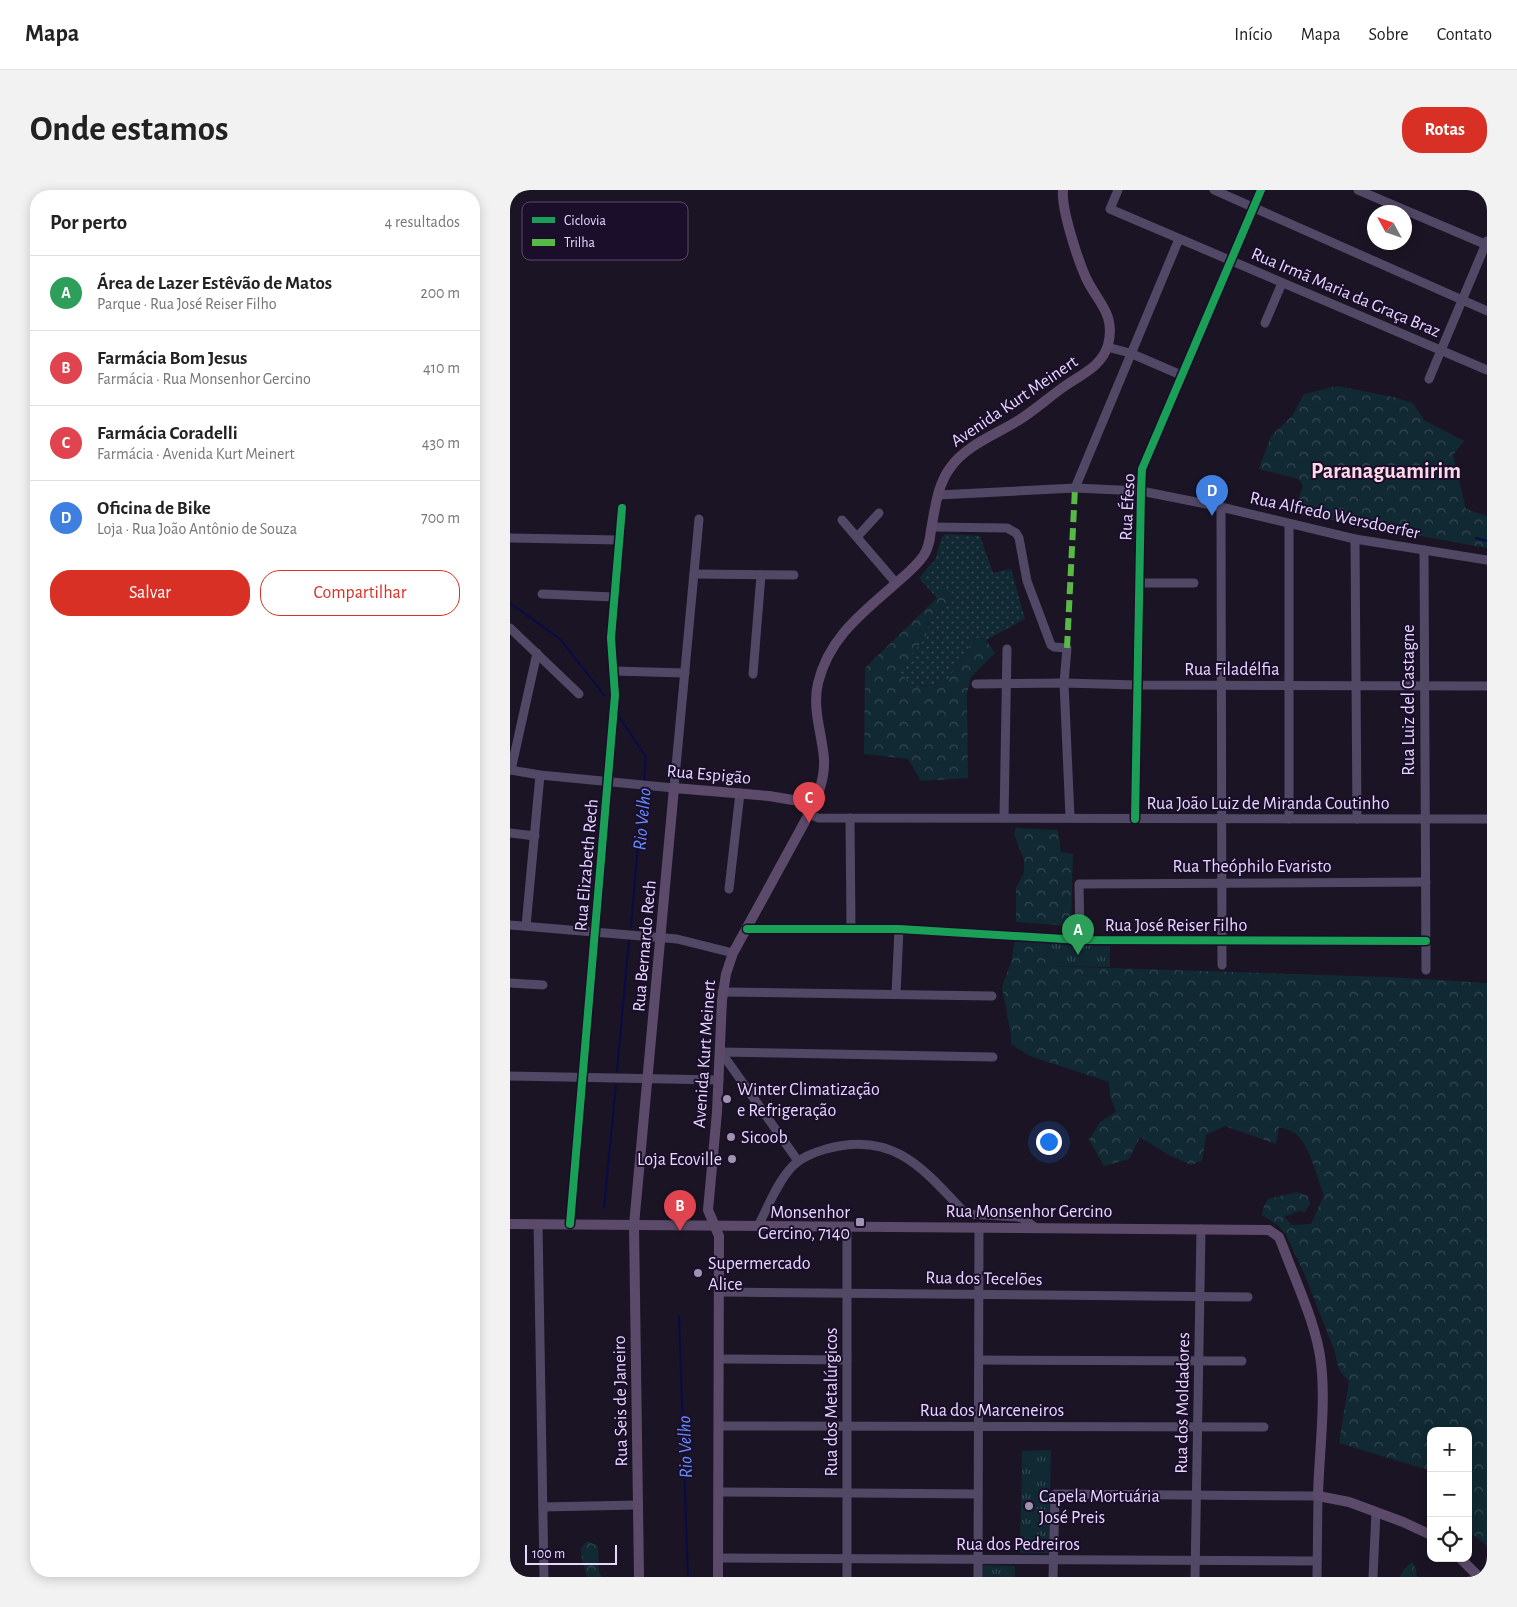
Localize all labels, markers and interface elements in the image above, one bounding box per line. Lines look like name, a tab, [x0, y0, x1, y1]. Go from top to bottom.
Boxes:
text: Mapa	[25, 22, 79, 46]
text: Início	[1234, 26, 1273, 44]
text: Mapa	[1301, 26, 1341, 44]
text: Sobre	[1369, 26, 1409, 44]
text: Contato	[1437, 26, 1492, 44]
button: Rotas	[1402, 107, 1487, 153]
text: Onde estamos	[30, 112, 229, 147]
legend	[522, 202, 688, 260]
north arrow	[1367, 205, 1412, 250]
text: Por perto	[50, 212, 127, 233]
text: 4 resultados	[385, 214, 460, 230]
text: Ciclovia	[564, 214, 607, 228]
text: Trilha	[564, 236, 596, 250]
street label: Rua Irmã Maria da Graça Braz	[1248, 245, 1443, 341]
text: Área de Lazer Estêvão de Matos	[97, 274, 332, 293]
text: A	[61, 285, 71, 301]
text: 200 m	[420, 285, 460, 301]
text: Parque · Rua José Reiser Filho	[97, 296, 277, 312]
text: Farmácia Bom Jesus	[97, 349, 247, 368]
street label: Avenida Kurt Meinert	[948, 353, 1081, 451]
text: B	[61, 360, 71, 376]
text: 410 m	[423, 360, 460, 376]
text: Farmácia · Rua Monsenhor Gercino	[97, 371, 311, 387]
text: Farmácia Coradelli	[97, 424, 238, 443]
text: C	[62, 435, 70, 451]
text: 430 m	[422, 435, 460, 451]
text: Farmácia · Avenida Kurt Meinert	[97, 446, 295, 462]
district label: Paranaguamirim	[1311, 460, 1461, 482]
street label: Rua Éfeso	[1114, 473, 1139, 541]
pin: D	[1196, 475, 1228, 516]
street label: Rua Alfredo Wersdoerfer	[1248, 489, 1422, 543]
text: Oficina de Bike	[97, 499, 211, 518]
text: D	[61, 510, 71, 526]
text: 700 m	[421, 510, 460, 526]
text: Loja · Rua João Antônio de Souza	[97, 521, 297, 537]
button: Salvar	[50, 570, 250, 616]
button: Compartilhar	[260, 570, 460, 616]
street label: Rua Luiz del Castagne	[1400, 624, 1418, 776]
street label: Rua Filadélfia	[1184, 661, 1280, 679]
street label: Rua Espigão	[666, 762, 752, 788]
pin: C	[793, 782, 825, 823]
water label: Rio Velho	[630, 787, 655, 851]
street label: Rua João Luiz de Miranda Coutinho	[1146, 795, 1390, 813]
street label: Rua Elizabeth Rech	[572, 798, 602, 932]
street label: Rua Theóphilo Evaristo	[1172, 858, 1332, 876]
street label: Rua Bernardo Rech	[630, 880, 660, 1013]
pin: A	[1062, 914, 1094, 955]
street label: Rua José Reiser Filho	[1105, 917, 1247, 935]
street label: Avenida Kurt Meinert	[691, 979, 719, 1129]
place label: Winter Climatização e Refrigeração	[737, 1081, 880, 1120]
marker: Winter Climatização e Refrigeração	[721, 1093, 733, 1105]
place label: Sicoob	[741, 1129, 788, 1147]
your location	[1036, 1129, 1062, 1155]
marker: Sicoob	[725, 1131, 737, 1143]
place label: Loja Ecoville	[637, 1151, 722, 1169]
marker: Loja Ecoville	[726, 1153, 738, 1165]
pin: B	[664, 1190, 696, 1231]
street label: Rua Monsenhor Gercino	[946, 1203, 1113, 1221]
place label: Monsenhor Gercino, 7140	[758, 1204, 850, 1243]
marker: Monsenhor Gercino, 7140	[854, 1216, 866, 1228]
place label: Supermercado Alice	[708, 1255, 811, 1294]
marker: Supermercado Alice	[692, 1267, 704, 1279]
street label: Rua dos Tecelões	[925, 1269, 1043, 1289]
street label: Rua dos Metalúrgicos	[823, 1328, 841, 1476]
street label: Rua dos Moldadores	[1173, 1332, 1193, 1474]
street label: Rua Seis de Janeiro	[611, 1335, 631, 1467]
street label: Rua dos Marceneiros	[920, 1402, 1064, 1420]
water label: Rio Velho	[675, 1415, 696, 1479]
map controls	[1427, 1427, 1472, 1562]
button: +	[1427, 1427, 1472, 1472]
button: −	[1427, 1472, 1472, 1517]
place label: Capela Mortuária José Preis	[1039, 1488, 1160, 1527]
marker: Capela Mortuária José Preis	[1023, 1500, 1035, 1512]
button: locate	[1427, 1517, 1472, 1562]
street label: Rua dos Pedreiros	[956, 1536, 1080, 1554]
scale bar	[525, 1542, 618, 1565]
text: 100 m	[532, 1547, 565, 1561]

